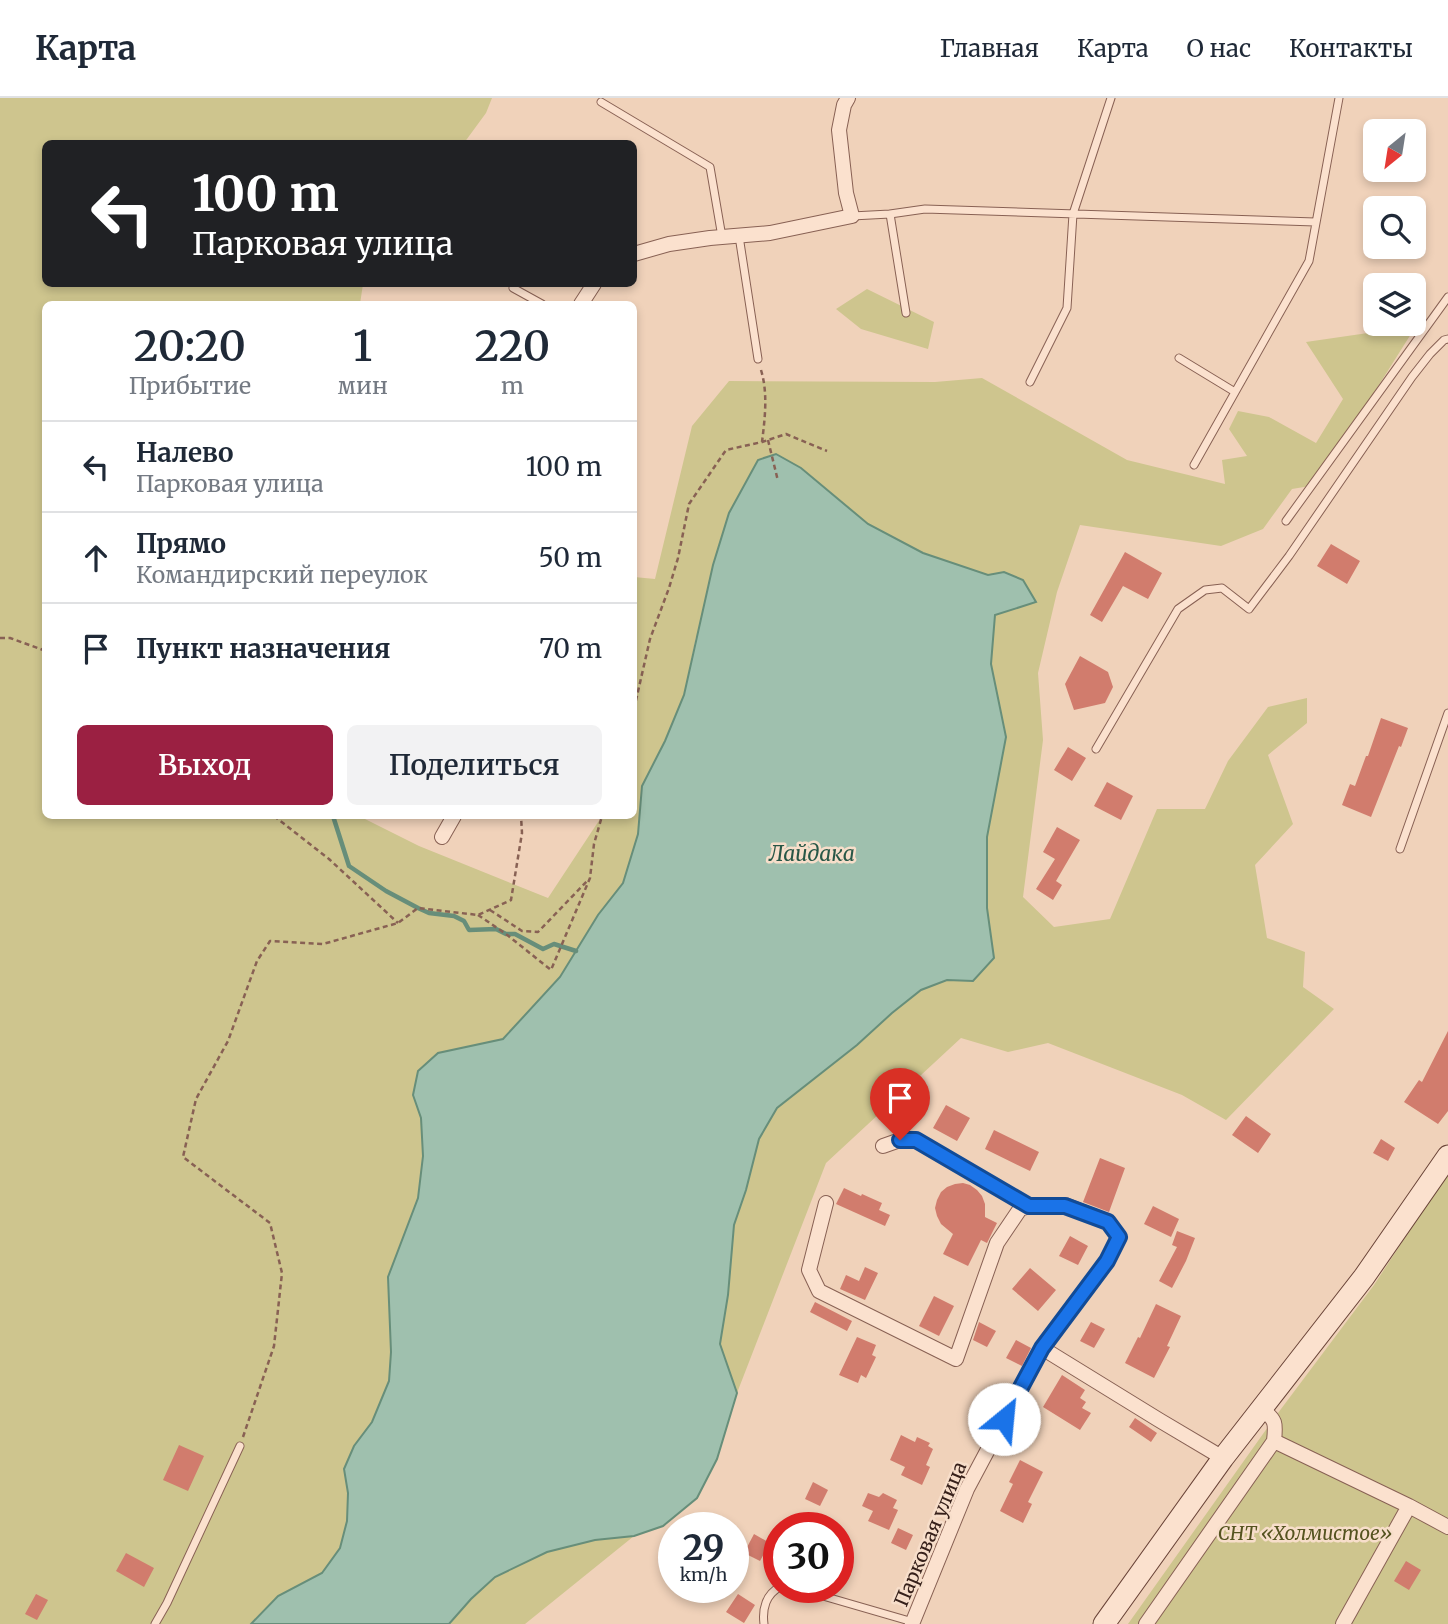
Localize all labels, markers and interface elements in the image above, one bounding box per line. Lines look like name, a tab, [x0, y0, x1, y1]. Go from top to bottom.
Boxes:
text: Карта	[35, 28, 136, 69]
text: Главная	[940, 33, 1039, 64]
text: Карта	[1077, 33, 1149, 64]
text: О нас	[1187, 33, 1251, 64]
text: Контакты	[1289, 33, 1413, 64]
north arrow	[1363, 119, 1426, 182]
map controls	[1363, 119, 1426, 336]
text: 100 m	[192, 163, 339, 224]
icon: left	[77, 168, 168, 259]
button: search	[1363, 196, 1426, 259]
text: Парковая улица	[192, 224, 453, 264]
button: layers	[1363, 273, 1426, 336]
text: 20:20	[134, 320, 246, 372]
text: 1	[353, 320, 372, 372]
text: 220	[475, 320, 550, 372]
text: Прибытие	[129, 371, 251, 400]
text: мин	[338, 371, 388, 400]
text: m	[501, 371, 524, 400]
text: Налево	[136, 436, 234, 469]
icon: left	[77, 448, 115, 486]
text: 100 m	[526, 450, 602, 483]
text: Парковая улица	[136, 469, 324, 498]
text: Прямо	[136, 527, 226, 560]
icon: ahead	[77, 539, 115, 577]
text: 50 m	[538, 541, 602, 574]
text: Командирский переулок	[136, 560, 428, 589]
icon: arrive	[77, 630, 115, 668]
text: Пункт назначения	[136, 632, 390, 665]
text: 70 m	[539, 632, 602, 665]
button: Выход	[77, 725, 333, 805]
button: Поделиться	[347, 725, 602, 805]
water label: Лайдака	[768, 840, 855, 867]
pin	[870, 1068, 930, 1140]
icon: arrive	[881, 1079, 919, 1117]
position arrow	[967, 1382, 1041, 1456]
street label: Парковая улица	[889, 1458, 971, 1610]
speed limit sign: 30	[763, 1512, 854, 1603]
park label: СНТ «Холмистое»	[1218, 1521, 1392, 1545]
text: 29	[683, 1526, 724, 1570]
text: km/h	[680, 1563, 727, 1586]

